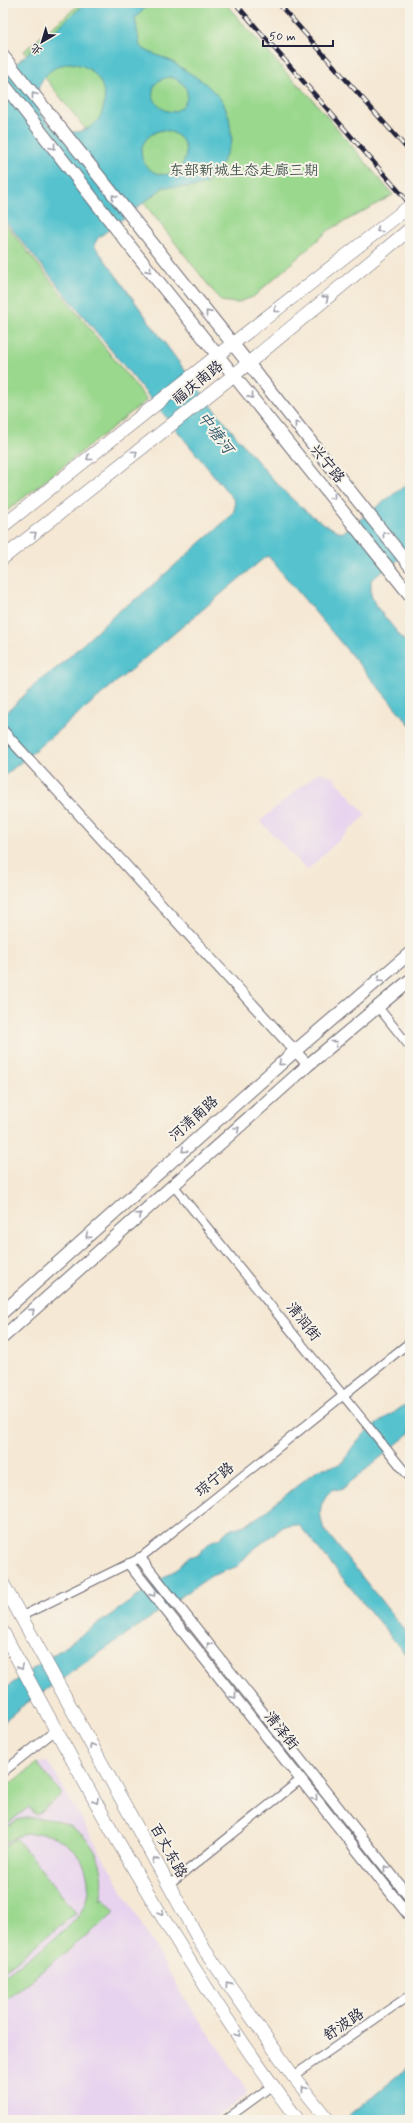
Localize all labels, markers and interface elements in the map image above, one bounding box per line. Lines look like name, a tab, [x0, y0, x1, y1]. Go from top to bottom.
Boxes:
north arrow	[22, 22, 62, 62]
scale bar	[263, 22, 333, 48]
text: 50 m	[269, 29, 296, 45]
text: 北	[28, 40, 45, 58]
one-way arrow	[32, 93, 39, 100]
one-way arrow	[48, 143, 55, 150]
park label: 东部新城生态走廊三期	[169, 161, 319, 181]
one-way arrow	[112, 195, 119, 202]
one-way arrow	[377, 226, 384, 233]
one-way arrow	[145, 266, 152, 273]
one-way arrow	[322, 296, 329, 303]
one-way arrow	[274, 305, 281, 312]
one-way arrow	[206, 311, 213, 318]
street label: 福庆南路	[168, 356, 228, 410]
one-way arrow	[246, 392, 253, 399]
water label: 中塘河	[192, 408, 240, 461]
one-way arrow	[295, 421, 302, 428]
street label: 兴宁路	[305, 440, 349, 488]
one-way arrow	[131, 451, 138, 458]
one-way arrow	[86, 453, 93, 460]
one-way arrow	[328, 493, 335, 500]
one-way arrow	[29, 532, 36, 539]
one-way arrow	[382, 532, 389, 539]
one-way arrow	[378, 974, 385, 981]
one-way arrow	[330, 1041, 337, 1048]
one-way arrow	[278, 1058, 286, 1065]
street label: 河清南路	[165, 1091, 223, 1147]
one-way arrow	[232, 1126, 239, 1133]
one-way arrow	[182, 1145, 189, 1152]
one-way arrow	[135, 1213, 142, 1220]
one-way arrow	[85, 1232, 92, 1239]
street label: 清润街	[281, 1298, 325, 1346]
one-way arrow	[27, 1309, 35, 1316]
street label: 琼宁路	[191, 1458, 239, 1502]
one-way arrow	[148, 1590, 155, 1597]
one-way arrow	[207, 1643, 214, 1650]
one-way arrow	[17, 1662, 24, 1670]
one-way arrow	[229, 1692, 236, 1699]
street label: 清泽街	[259, 1707, 303, 1755]
one-way arrow	[89, 1743, 96, 1750]
one-way arrow	[310, 1793, 317, 1800]
one-way arrow	[91, 1796, 98, 1804]
street label: 百丈东路	[145, 1820, 191, 1882]
one-way arrow	[152, 1857, 160, 1864]
one-way arrow	[383, 1865, 390, 1872]
one-way arrow	[156, 1909, 163, 1916]
one-way arrow	[226, 1981, 233, 1988]
street label: 舒波路	[320, 2004, 368, 2046]
one-way arrow	[233, 2030, 240, 2037]
one-way arrow	[301, 2087, 308, 2094]

